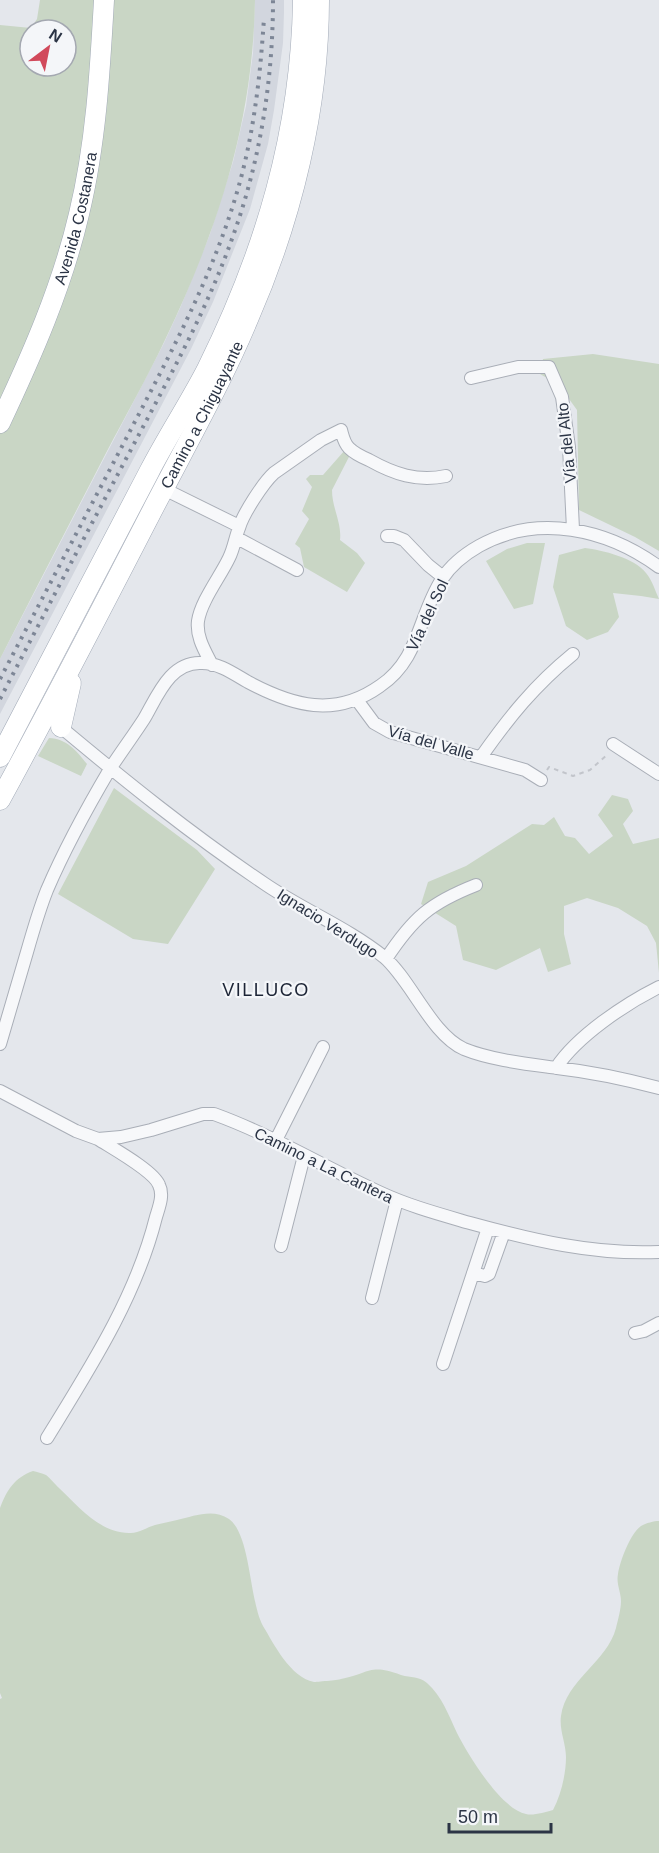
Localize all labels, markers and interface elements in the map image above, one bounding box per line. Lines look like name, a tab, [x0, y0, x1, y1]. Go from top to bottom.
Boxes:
north arrow	[18, 18, 78, 78]
text: N	[46, 25, 65, 46]
street label: Avenida Costanera	[51, 151, 100, 287]
street label: Camino a Chiguayante	[157, 338, 246, 491]
street label: Vía del Alto	[554, 402, 579, 484]
street label: Vía del Sol	[403, 577, 452, 654]
street label: Vía del Valle	[386, 722, 476, 763]
street label: Ignacio Verdugo	[274, 886, 381, 961]
district label: VILLUCO	[222, 980, 310, 1000]
street label: Camino a La Cantera	[252, 1124, 396, 1206]
scale bar	[449, 1796, 551, 1834]
text: 50 m	[458, 1807, 498, 1827]

